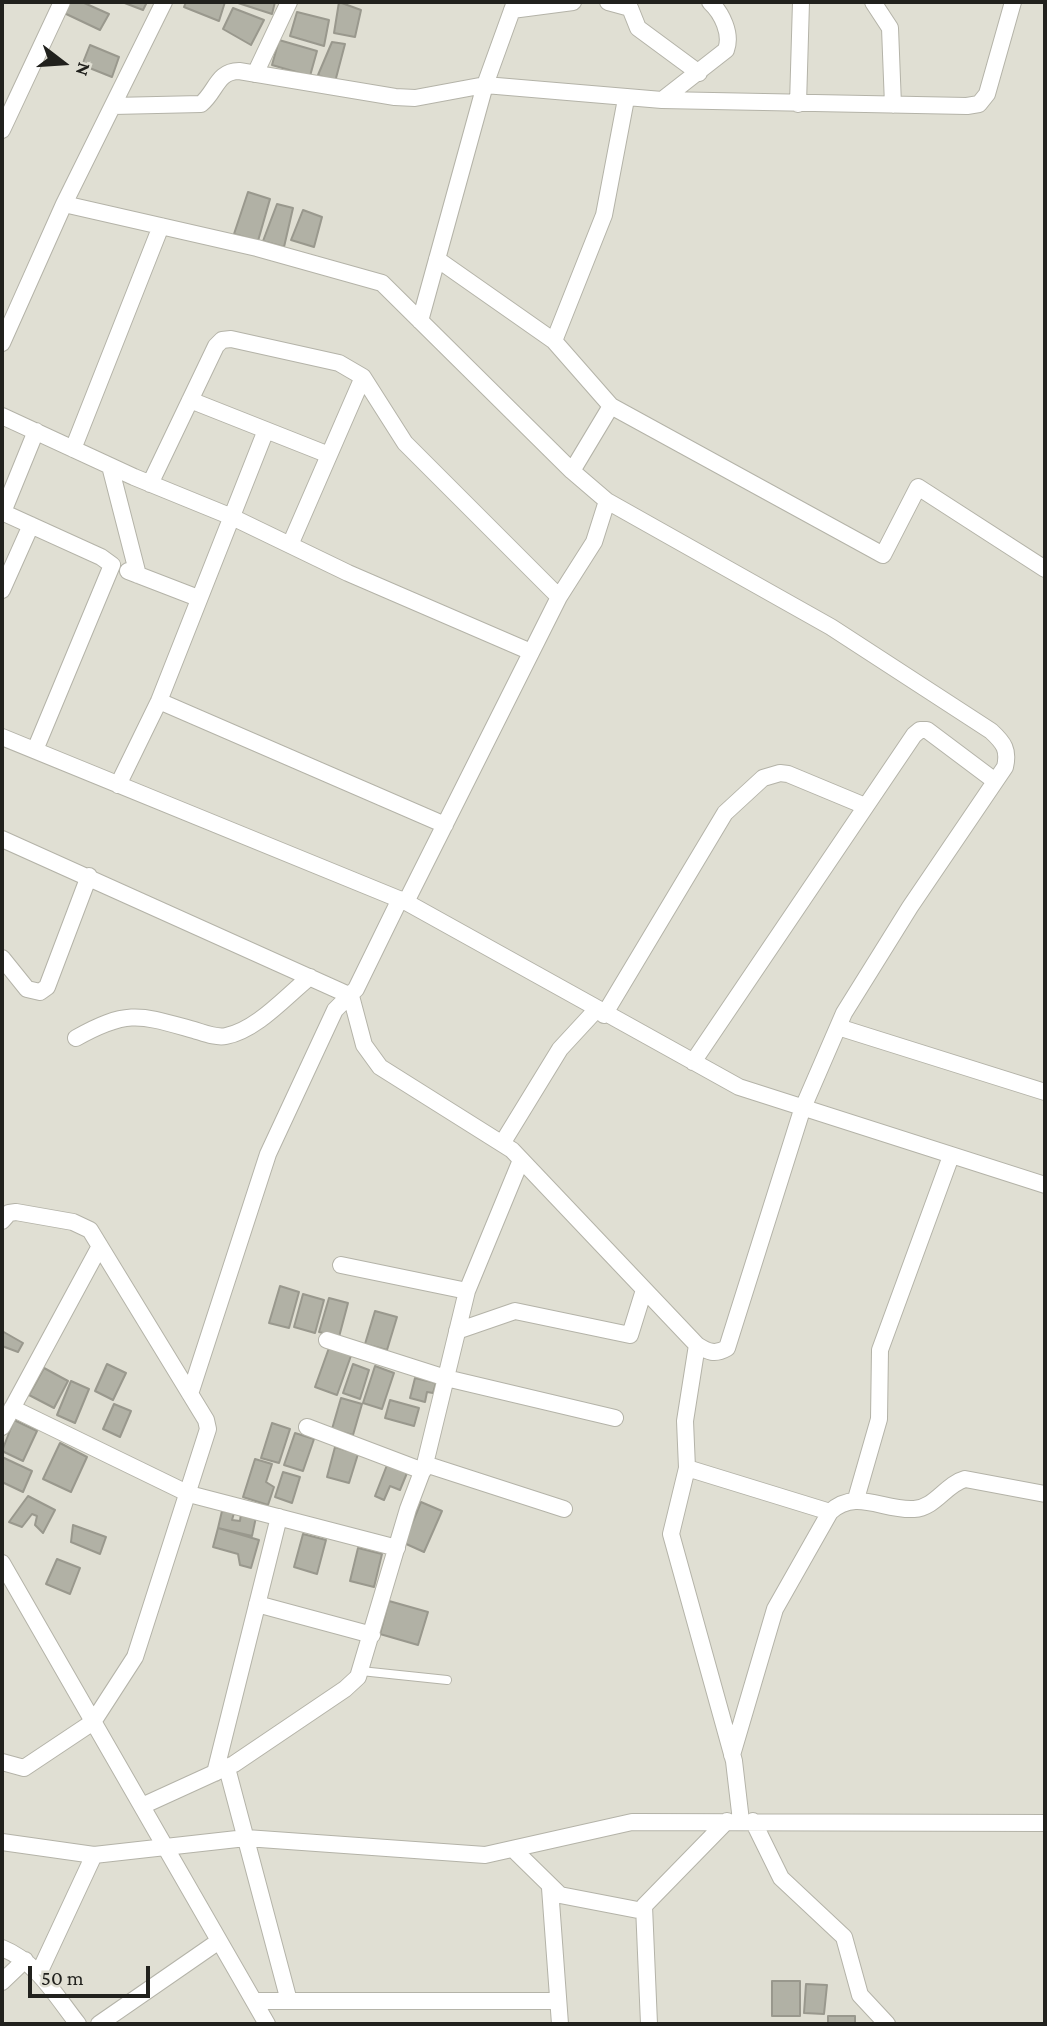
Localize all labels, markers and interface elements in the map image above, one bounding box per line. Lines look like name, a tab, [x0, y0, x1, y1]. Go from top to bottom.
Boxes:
north arrow	[28, 28, 98, 98]
text: N	[72, 60, 95, 79]
scale bar	[32, 1952, 154, 1996]
text: 50 m	[41, 1966, 84, 1990]

